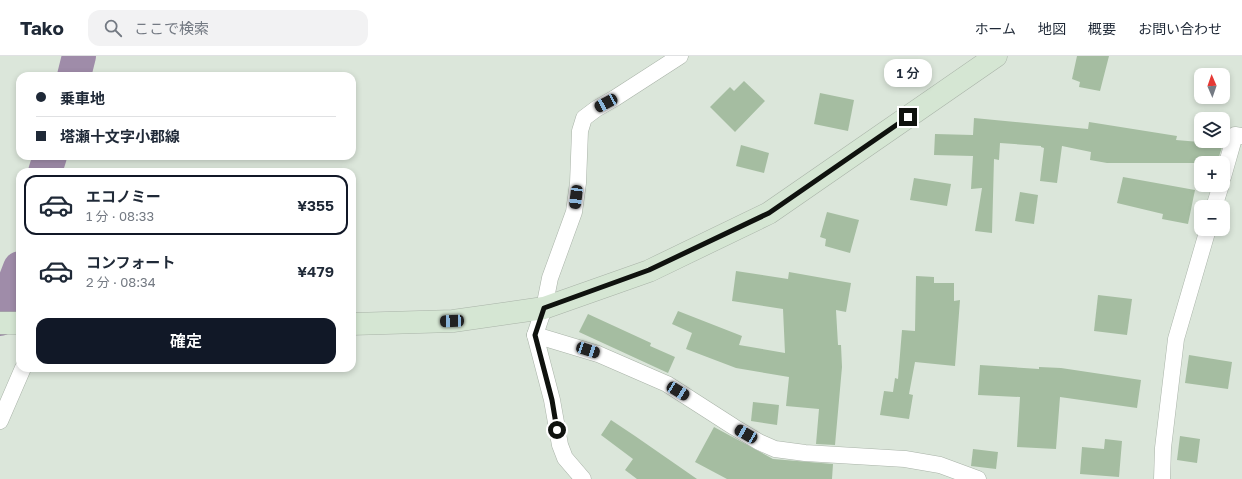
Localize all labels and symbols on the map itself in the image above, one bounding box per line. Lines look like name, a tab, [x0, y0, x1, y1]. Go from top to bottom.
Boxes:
callout: 1 分	[884, 59, 932, 87]
north arrow	[1194, 68, 1230, 104]
car	[593, 92, 619, 114]
route end	[899, 108, 917, 126]
car	[569, 184, 583, 210]
car	[440, 315, 464, 327]
car	[575, 341, 601, 359]
car	[665, 380, 691, 402]
route start	[548, 421, 566, 439]
car	[733, 423, 759, 445]

